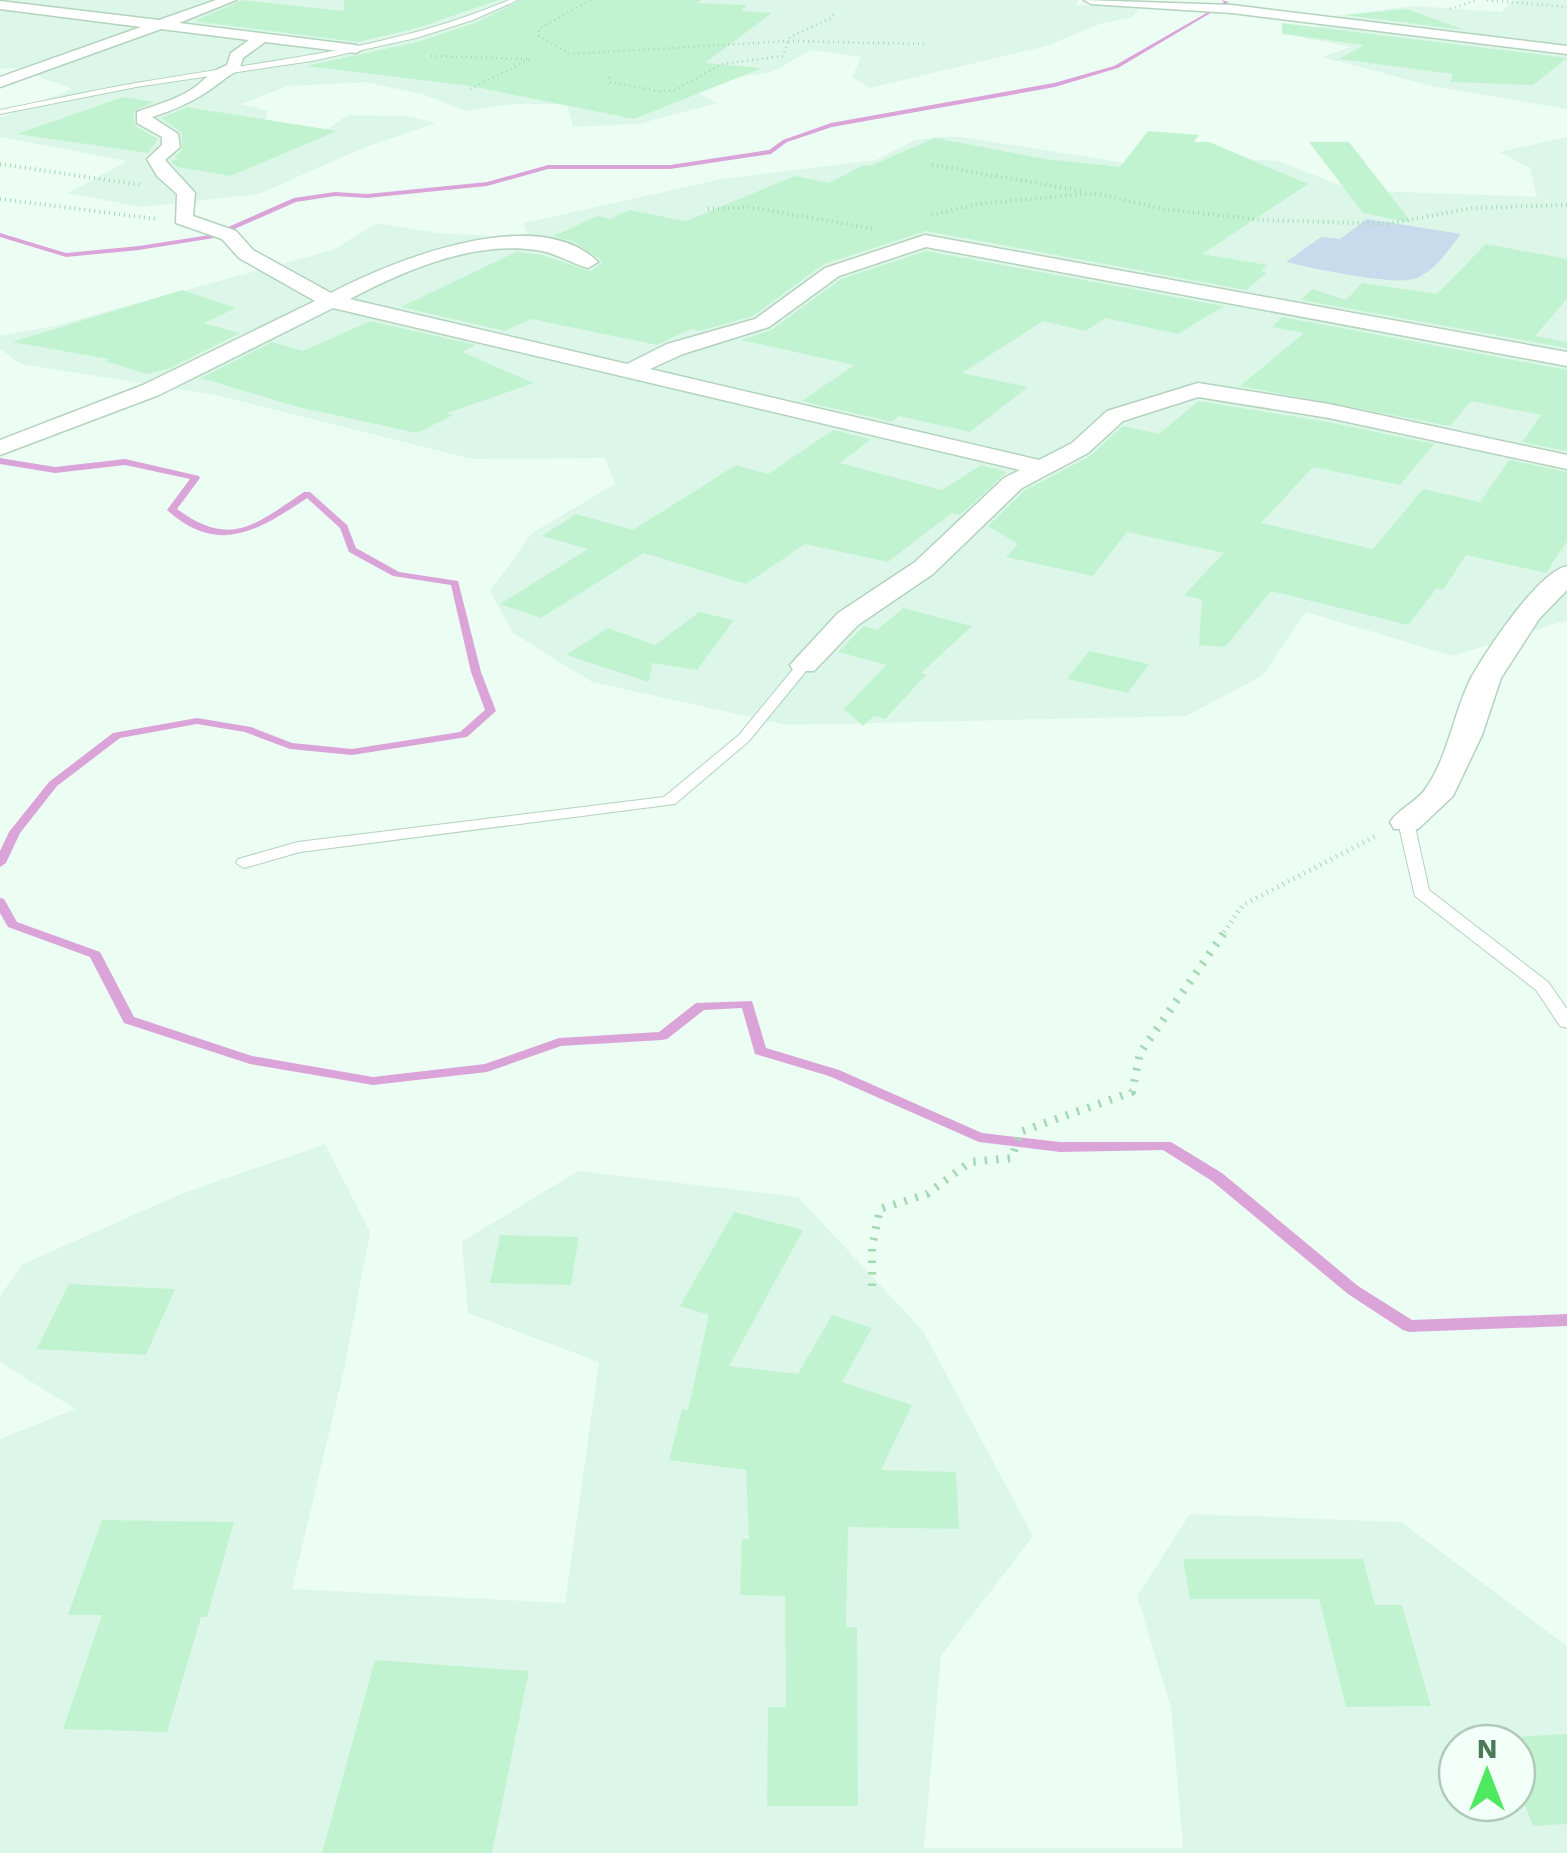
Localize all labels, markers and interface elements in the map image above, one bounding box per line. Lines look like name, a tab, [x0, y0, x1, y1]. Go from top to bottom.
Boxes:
north arrow	[1437, 1723, 1537, 1823]
text: N	[1477, 1732, 1497, 1765]

